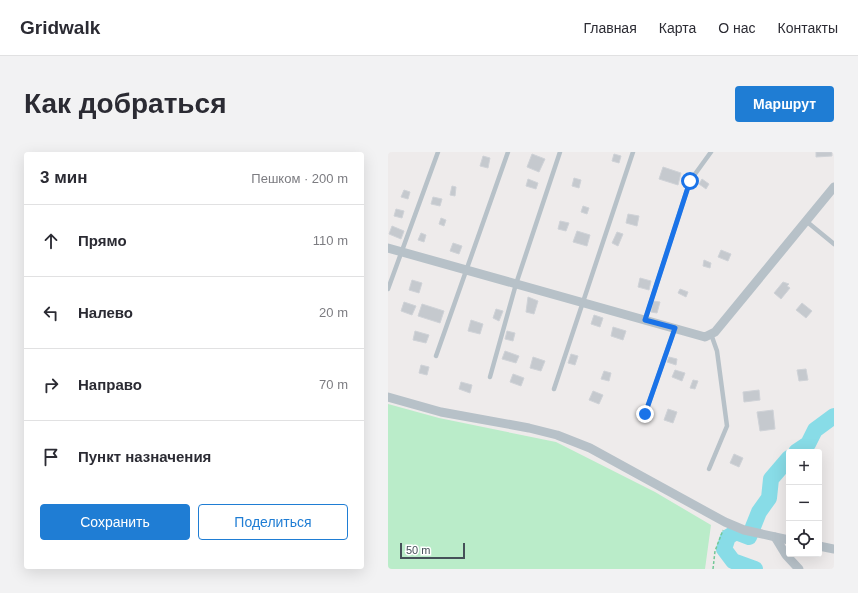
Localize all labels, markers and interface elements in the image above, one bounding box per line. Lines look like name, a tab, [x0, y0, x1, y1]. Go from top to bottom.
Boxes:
text: Gridwalk	[20, 17, 100, 38]
text: Главная	[583, 20, 637, 36]
text: Карта	[659, 20, 696, 36]
text: О нас	[718, 20, 756, 36]
text: Контакты	[778, 20, 838, 36]
button: Маршрут	[735, 86, 834, 122]
text: Как добраться	[24, 88, 226, 119]
text: 3 мин	[40, 168, 87, 187]
text: Пешком · 200 m	[251, 171, 348, 186]
route start	[681, 172, 699, 190]
icon: ahead	[40, 230, 62, 252]
text: Прямо	[78, 232, 127, 249]
text: 110 m	[313, 233, 348, 248]
icon: left	[40, 302, 62, 324]
text: Налево	[78, 304, 133, 321]
text: 20 m	[319, 305, 348, 320]
icon: right	[40, 374, 62, 396]
text: Направо	[78, 376, 142, 393]
text: 70 m	[319, 377, 348, 392]
route end	[636, 405, 654, 423]
icon: arrive	[40, 446, 62, 468]
text: Пункт назначения	[78, 448, 211, 465]
map controls	[786, 449, 822, 557]
button: +	[786, 449, 822, 485]
button: −	[786, 485, 822, 521]
button: Сохранить	[40, 504, 190, 540]
button: Поделиться	[198, 504, 348, 540]
button: locate	[786, 521, 822, 557]
scale bar	[400, 541, 465, 560]
text: 50 m	[406, 544, 430, 556]

